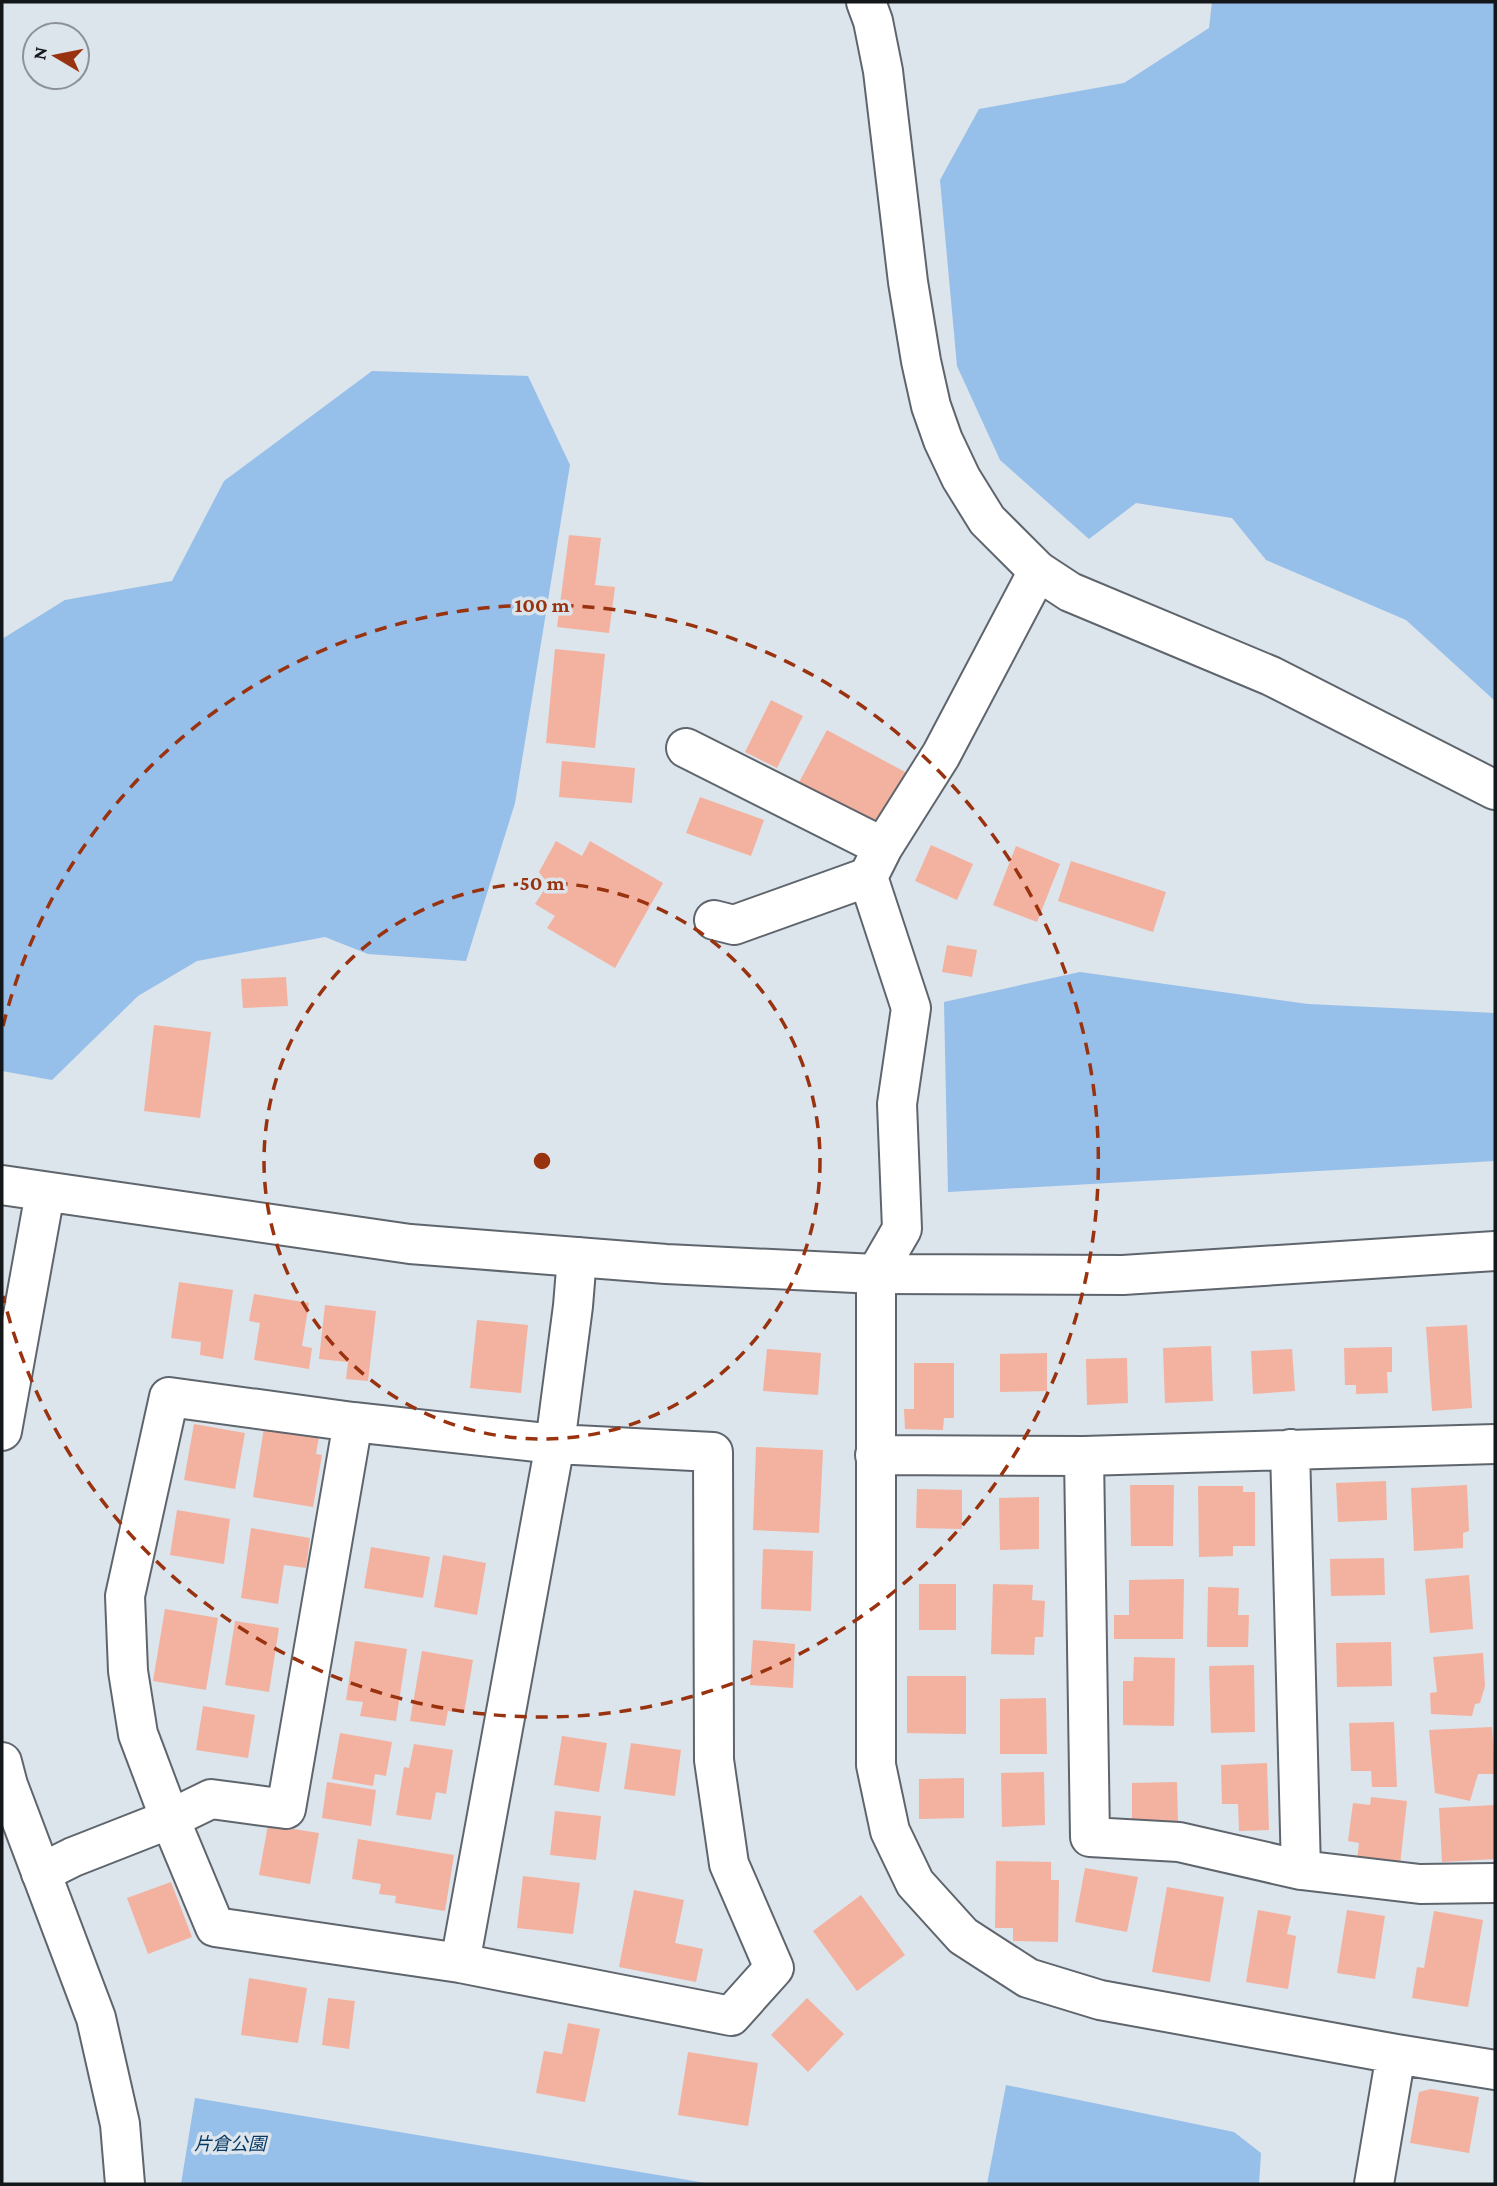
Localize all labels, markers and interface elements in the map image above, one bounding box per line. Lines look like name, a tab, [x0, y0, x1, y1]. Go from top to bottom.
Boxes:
north arrow	[21, 21, 91, 91]
text: N	[28, 45, 51, 61]
text: 100 m	[514, 593, 570, 617]
text: 50 m	[520, 871, 565, 895]
centre of rings	[530, 1149, 554, 1173]
park label: 片倉公園	[194, 2134, 269, 2154]

